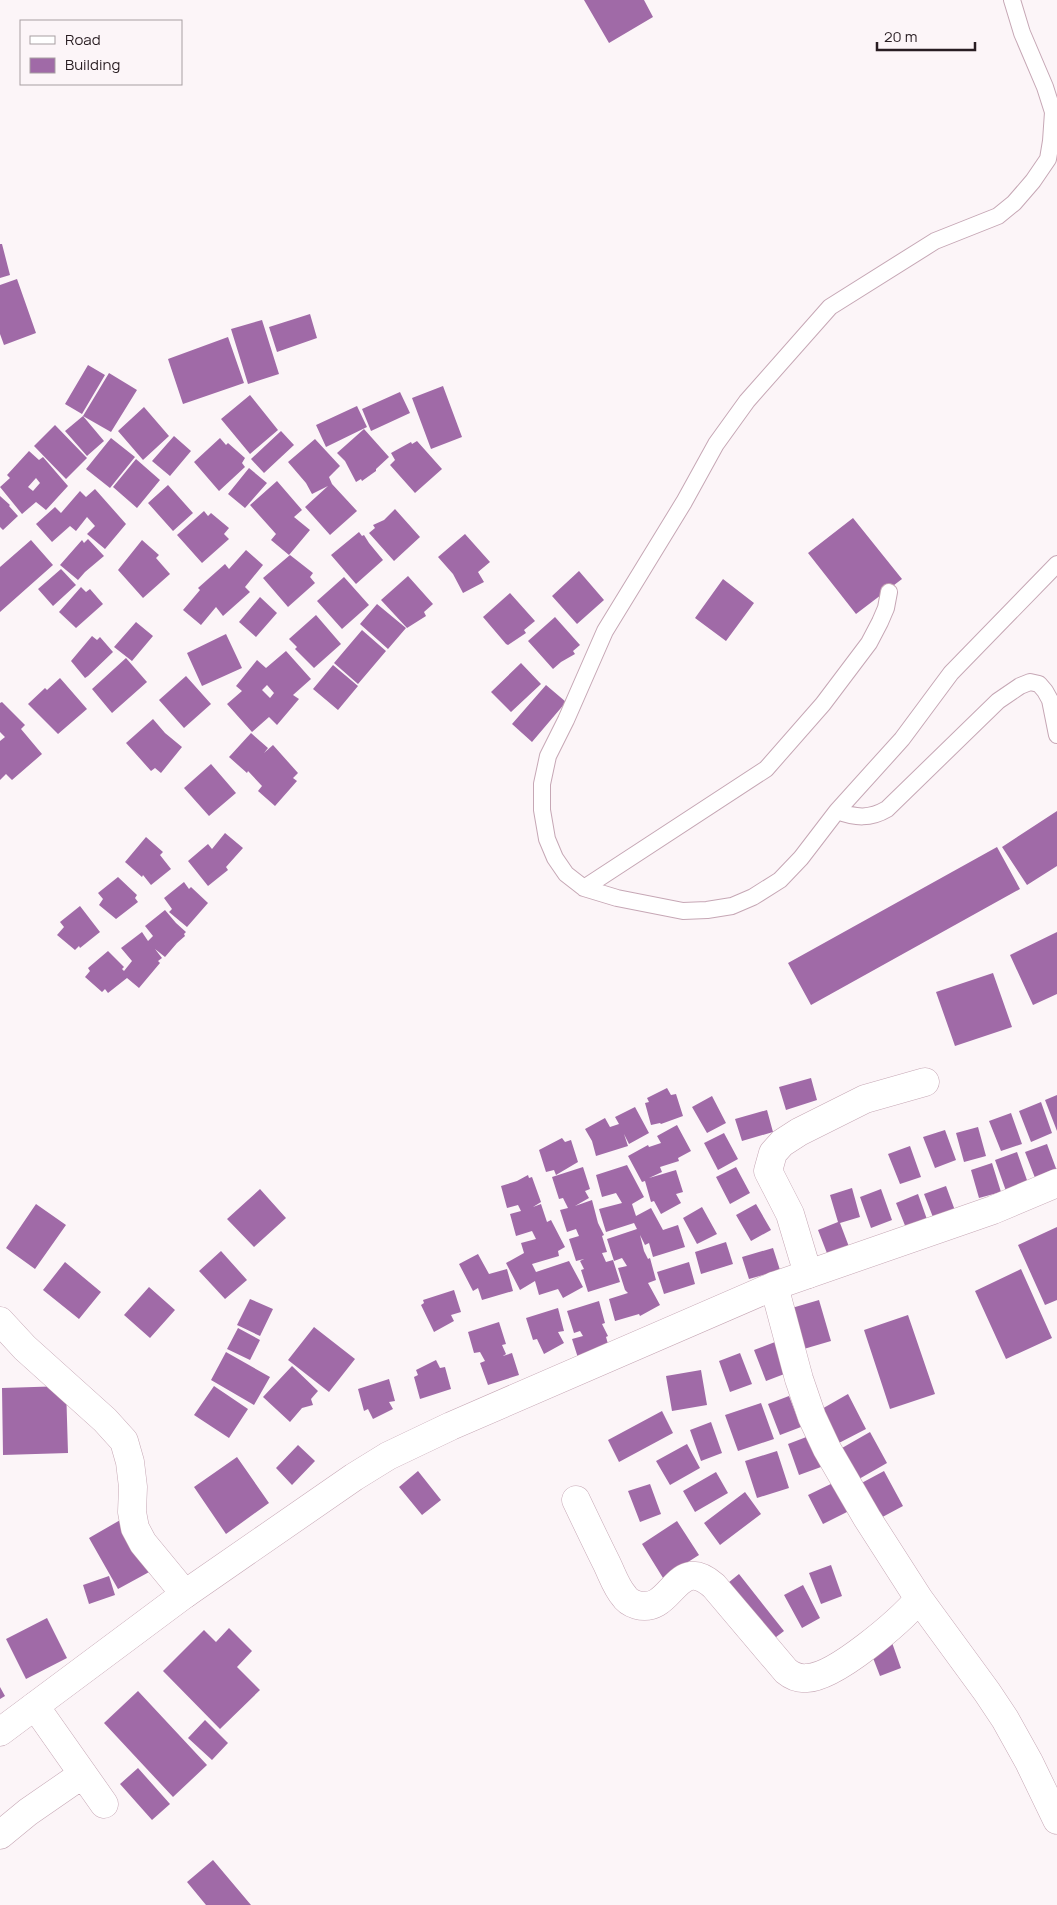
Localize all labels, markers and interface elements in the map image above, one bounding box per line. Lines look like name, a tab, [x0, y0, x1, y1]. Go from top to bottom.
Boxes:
legend	[20, 20, 182, 85]
scale bar	[877, 20, 974, 52]
text: 20 m	[884, 26, 917, 47]
text: Road	[65, 29, 101, 50]
text: Building	[65, 54, 120, 75]

